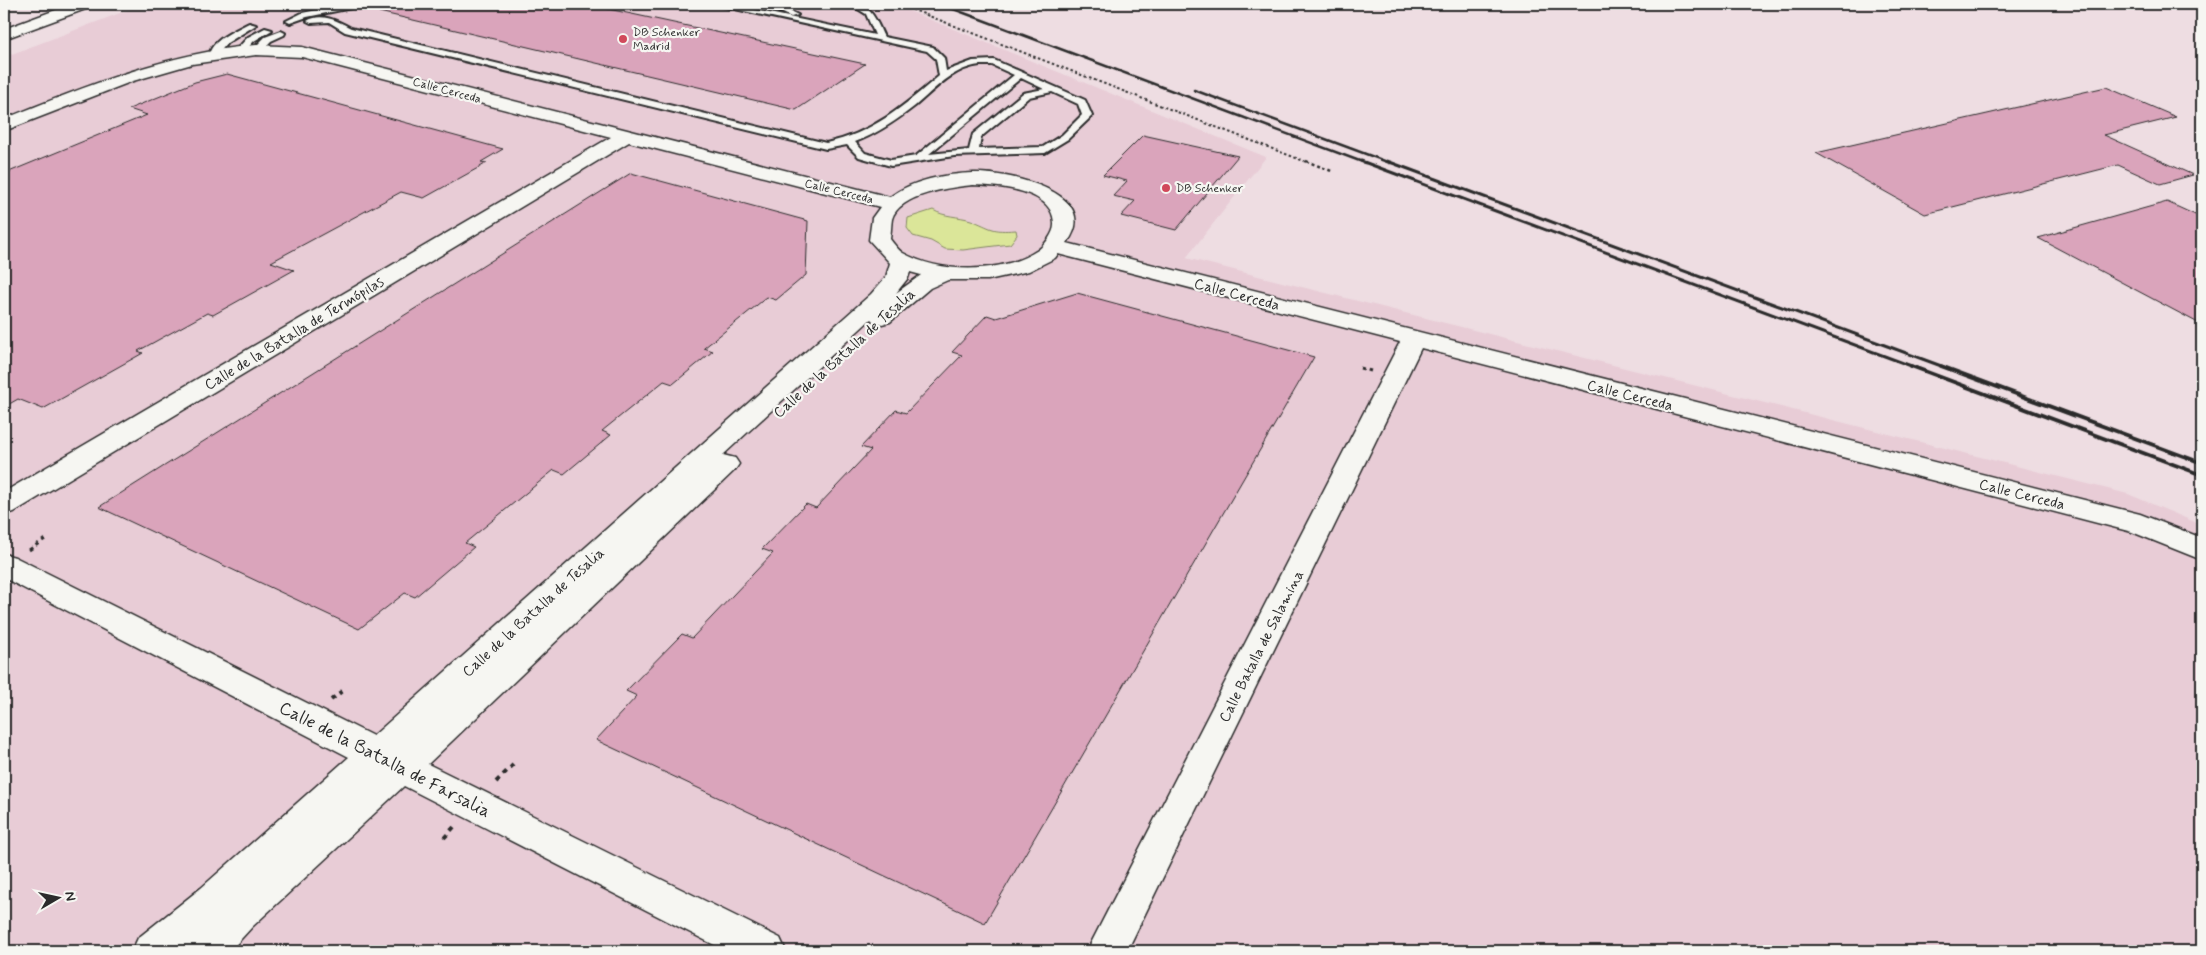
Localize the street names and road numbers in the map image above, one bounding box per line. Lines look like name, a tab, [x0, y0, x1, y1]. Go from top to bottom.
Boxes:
street label: Calle Cerceda	[411, 74, 483, 108]
street label: Calle Cerceda	[803, 176, 875, 208]
street label: Calle de la Batalla de Termópilas	[201, 272, 388, 396]
street label: Calle Cerceda	[1192, 274, 1282, 316]
street label: Calle de la Batalla de Tesalia	[769, 284, 920, 423]
street label: Calle Cerceda	[1585, 376, 1675, 416]
street label: Calle Cerceda	[1977, 475, 2067, 515]
street label: Calle de la Batalla de Tesalia	[458, 543, 609, 682]
street label: Calle Batalla de Salamina	[1215, 567, 1309, 726]
street label: Calle de la Batalla de Farsalia	[275, 696, 494, 824]

